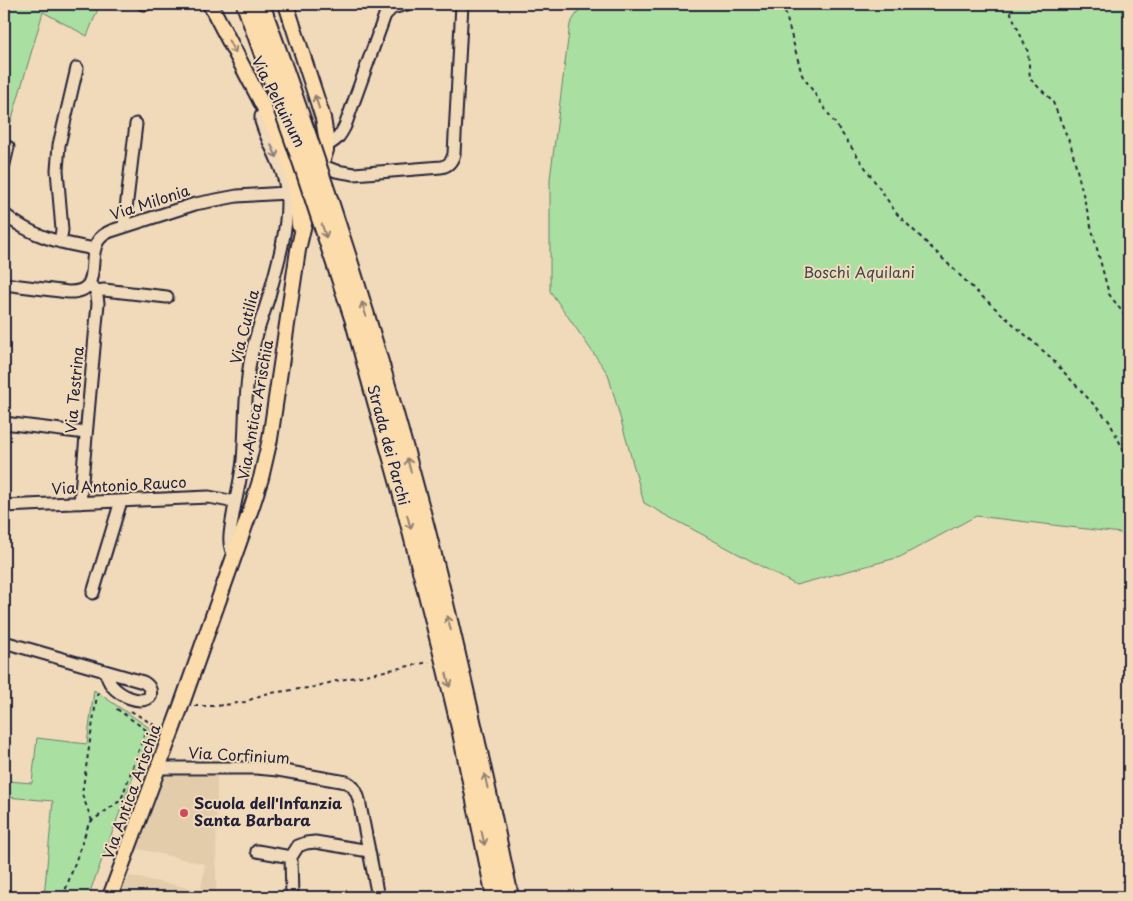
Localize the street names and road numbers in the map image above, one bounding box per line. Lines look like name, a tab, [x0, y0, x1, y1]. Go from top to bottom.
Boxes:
street label: Via Peltuinum	[246, 52, 312, 151]
street label: Via Milonia	[107, 178, 193, 225]
street label: Via Cutilia	[223, 286, 264, 367]
street label: Via Antica Arischia	[231, 337, 278, 482]
street label: Via Testrina	[58, 345, 89, 434]
street label: Strada dei Parchi	[362, 382, 417, 508]
street label: Via Antonio Rauco	[51, 469, 187, 500]
street label: Via Antica Arischia	[95, 720, 166, 862]
street label: Via Corfinium	[188, 740, 290, 769]

